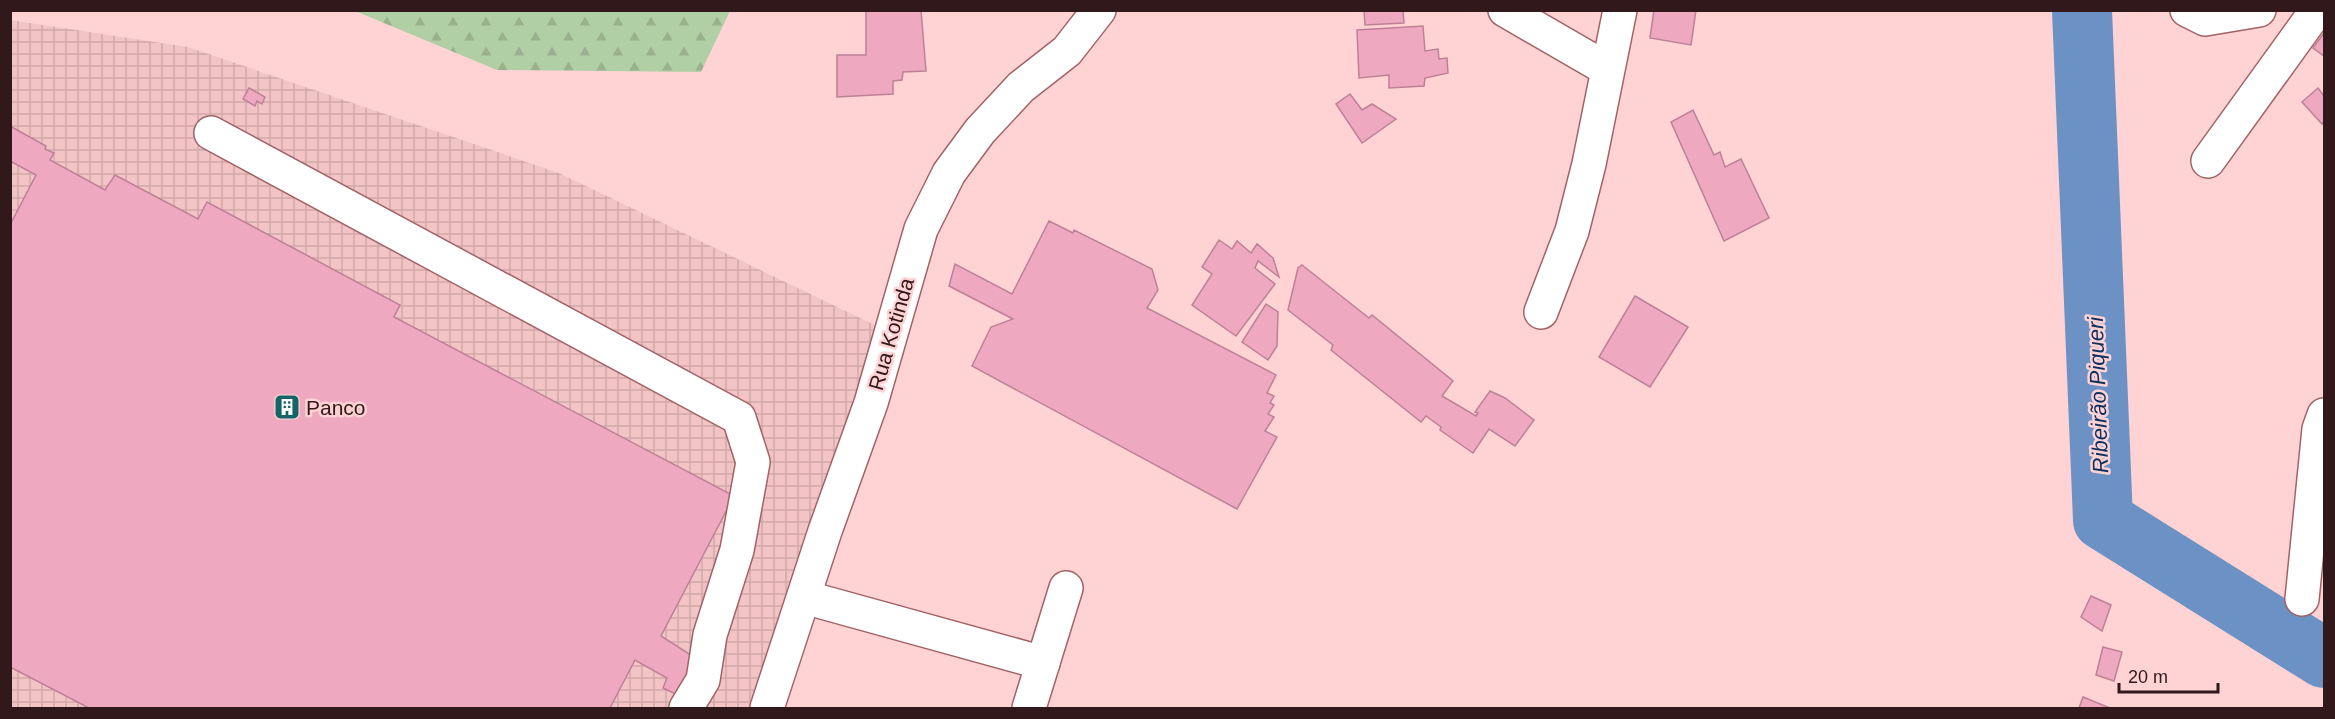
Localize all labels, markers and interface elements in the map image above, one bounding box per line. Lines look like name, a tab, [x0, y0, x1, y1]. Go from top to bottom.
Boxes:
street label: Rua Kotinda	[864, 275, 918, 393]
water label: Ribeirão Piqueri	[2083, 315, 2113, 474]
building icon: Panco	[272, 392, 302, 422]
place label: Panco	[306, 396, 366, 419]
scale bar	[2119, 656, 2218, 694]
text: 20 m	[2128, 667, 2168, 687]

